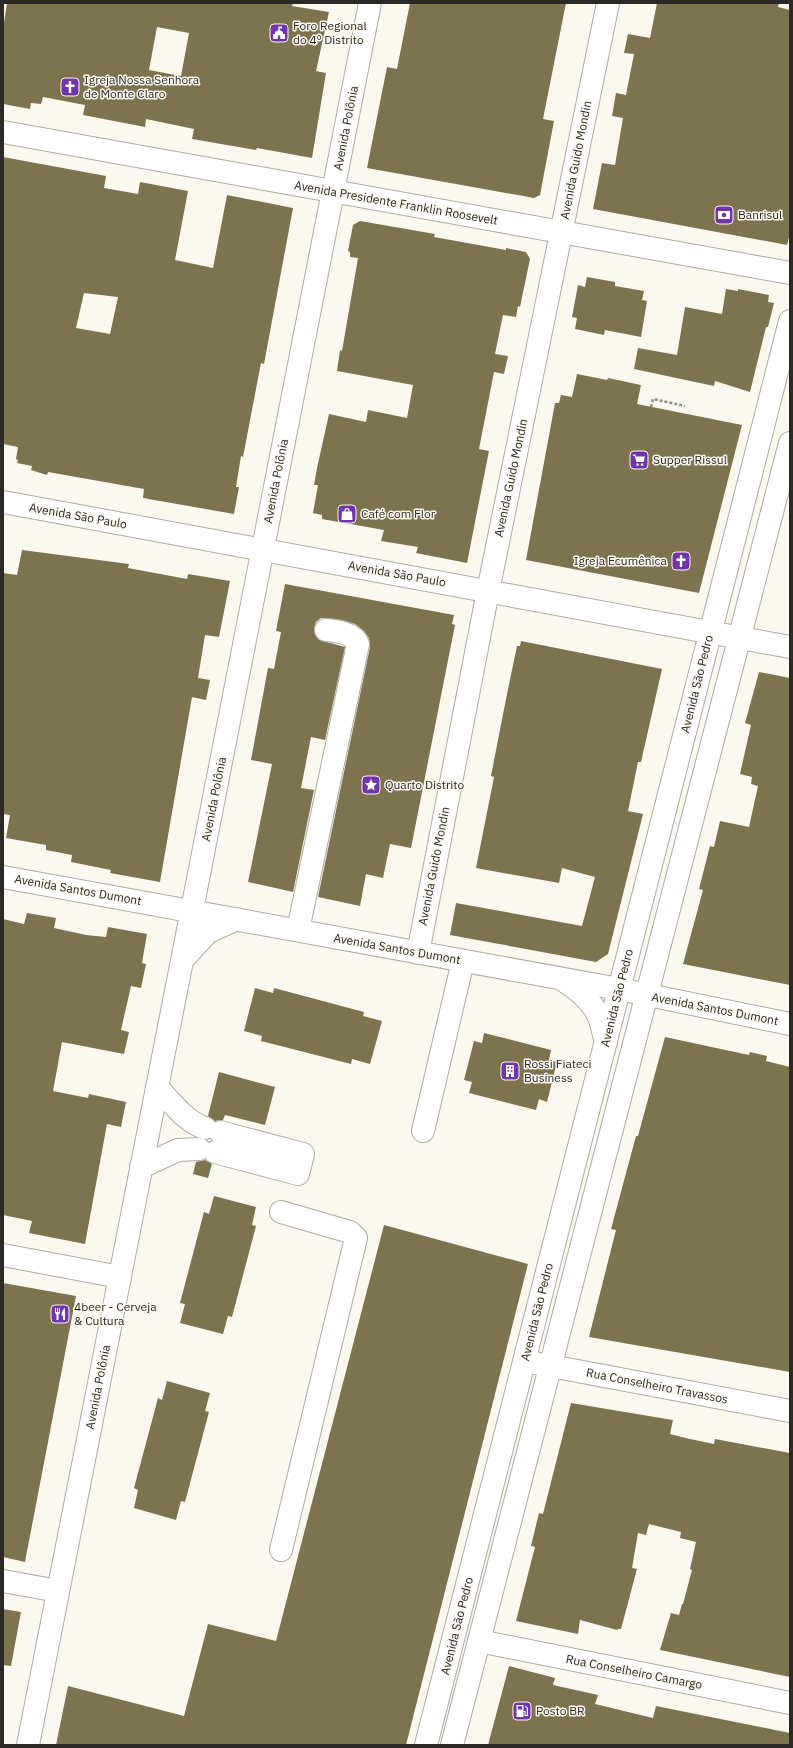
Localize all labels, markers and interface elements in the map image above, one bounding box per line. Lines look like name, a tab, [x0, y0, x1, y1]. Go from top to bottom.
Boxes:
place label: Foro Regional do 4º Distrito	[293, 18, 367, 47]
public building icon: Foro Regional do 4º Distrito	[268, 22, 290, 44]
place label: Igreja Nossa Senhora de Monte Claro	[84, 72, 200, 101]
church icon: Igreja Nossa Senhora de Monte Claro	[59, 76, 81, 98]
street label: Avenida Polônia	[330, 84, 361, 171]
street label: Avenida Guido Mondin	[557, 99, 594, 221]
street label: Avenida Presidente Franklin Roosevelt	[293, 177, 499, 228]
bank icon: Banrisul	[713, 204, 735, 226]
place label: Banrisul	[738, 207, 782, 222]
street label: Avenida Guido Mondin	[491, 417, 530, 538]
street label: Avenida Polônia	[260, 437, 291, 524]
supermarket icon: Supper Rissul	[628, 449, 650, 471]
place label: Supper Rissul	[653, 452, 727, 467]
street label: Avenida São Paulo	[28, 500, 128, 532]
shop icon: Café com Flor	[336, 503, 358, 525]
place label: Café com Flor	[361, 506, 436, 521]
church icon: Igreja Ecumênica	[670, 550, 692, 572]
place label: Igreja Ecumênica	[574, 553, 668, 568]
street label: Avenida São Paulo	[347, 558, 447, 590]
street label: Avenida São Pedro	[677, 633, 716, 734]
street label: Avenida Polônia	[198, 755, 229, 842]
place icon: Quarto Distrito	[360, 774, 382, 796]
place label: Quarto Distrito	[385, 777, 464, 792]
street label: Avenida Guido Mondin	[415, 805, 452, 927]
street label: Avenida Santos Dumont	[13, 871, 143, 908]
street label: Avenida Santos Dumont	[332, 930, 462, 967]
street label: Avenida São Pedro	[597, 947, 636, 1048]
street label: Avenida Santos Dumont	[650, 989, 780, 1028]
place label: Rossi Fiateci Business	[524, 1056, 592, 1085]
building icon: Rossi Fiateci Business	[499, 1060, 521, 1082]
street label: Avenida São Pedro	[517, 1261, 556, 1362]
place label: 4beer - Cerveja & Cultura	[74, 1299, 157, 1328]
restaurant icon: 4beer - Cerveja & Cultura	[49, 1303, 71, 1325]
street label: Avenida Polônia	[82, 1343, 113, 1430]
street label: Rua Conselheiro Travassos	[585, 1364, 729, 1407]
street label: Avenida São Pedro	[437, 1575, 476, 1676]
street label: Rua Conselheiro Camargo	[565, 1651, 704, 1692]
fuel station icon: Posto BR	[511, 1700, 533, 1722]
place label: Posto BR	[536, 1703, 585, 1718]

